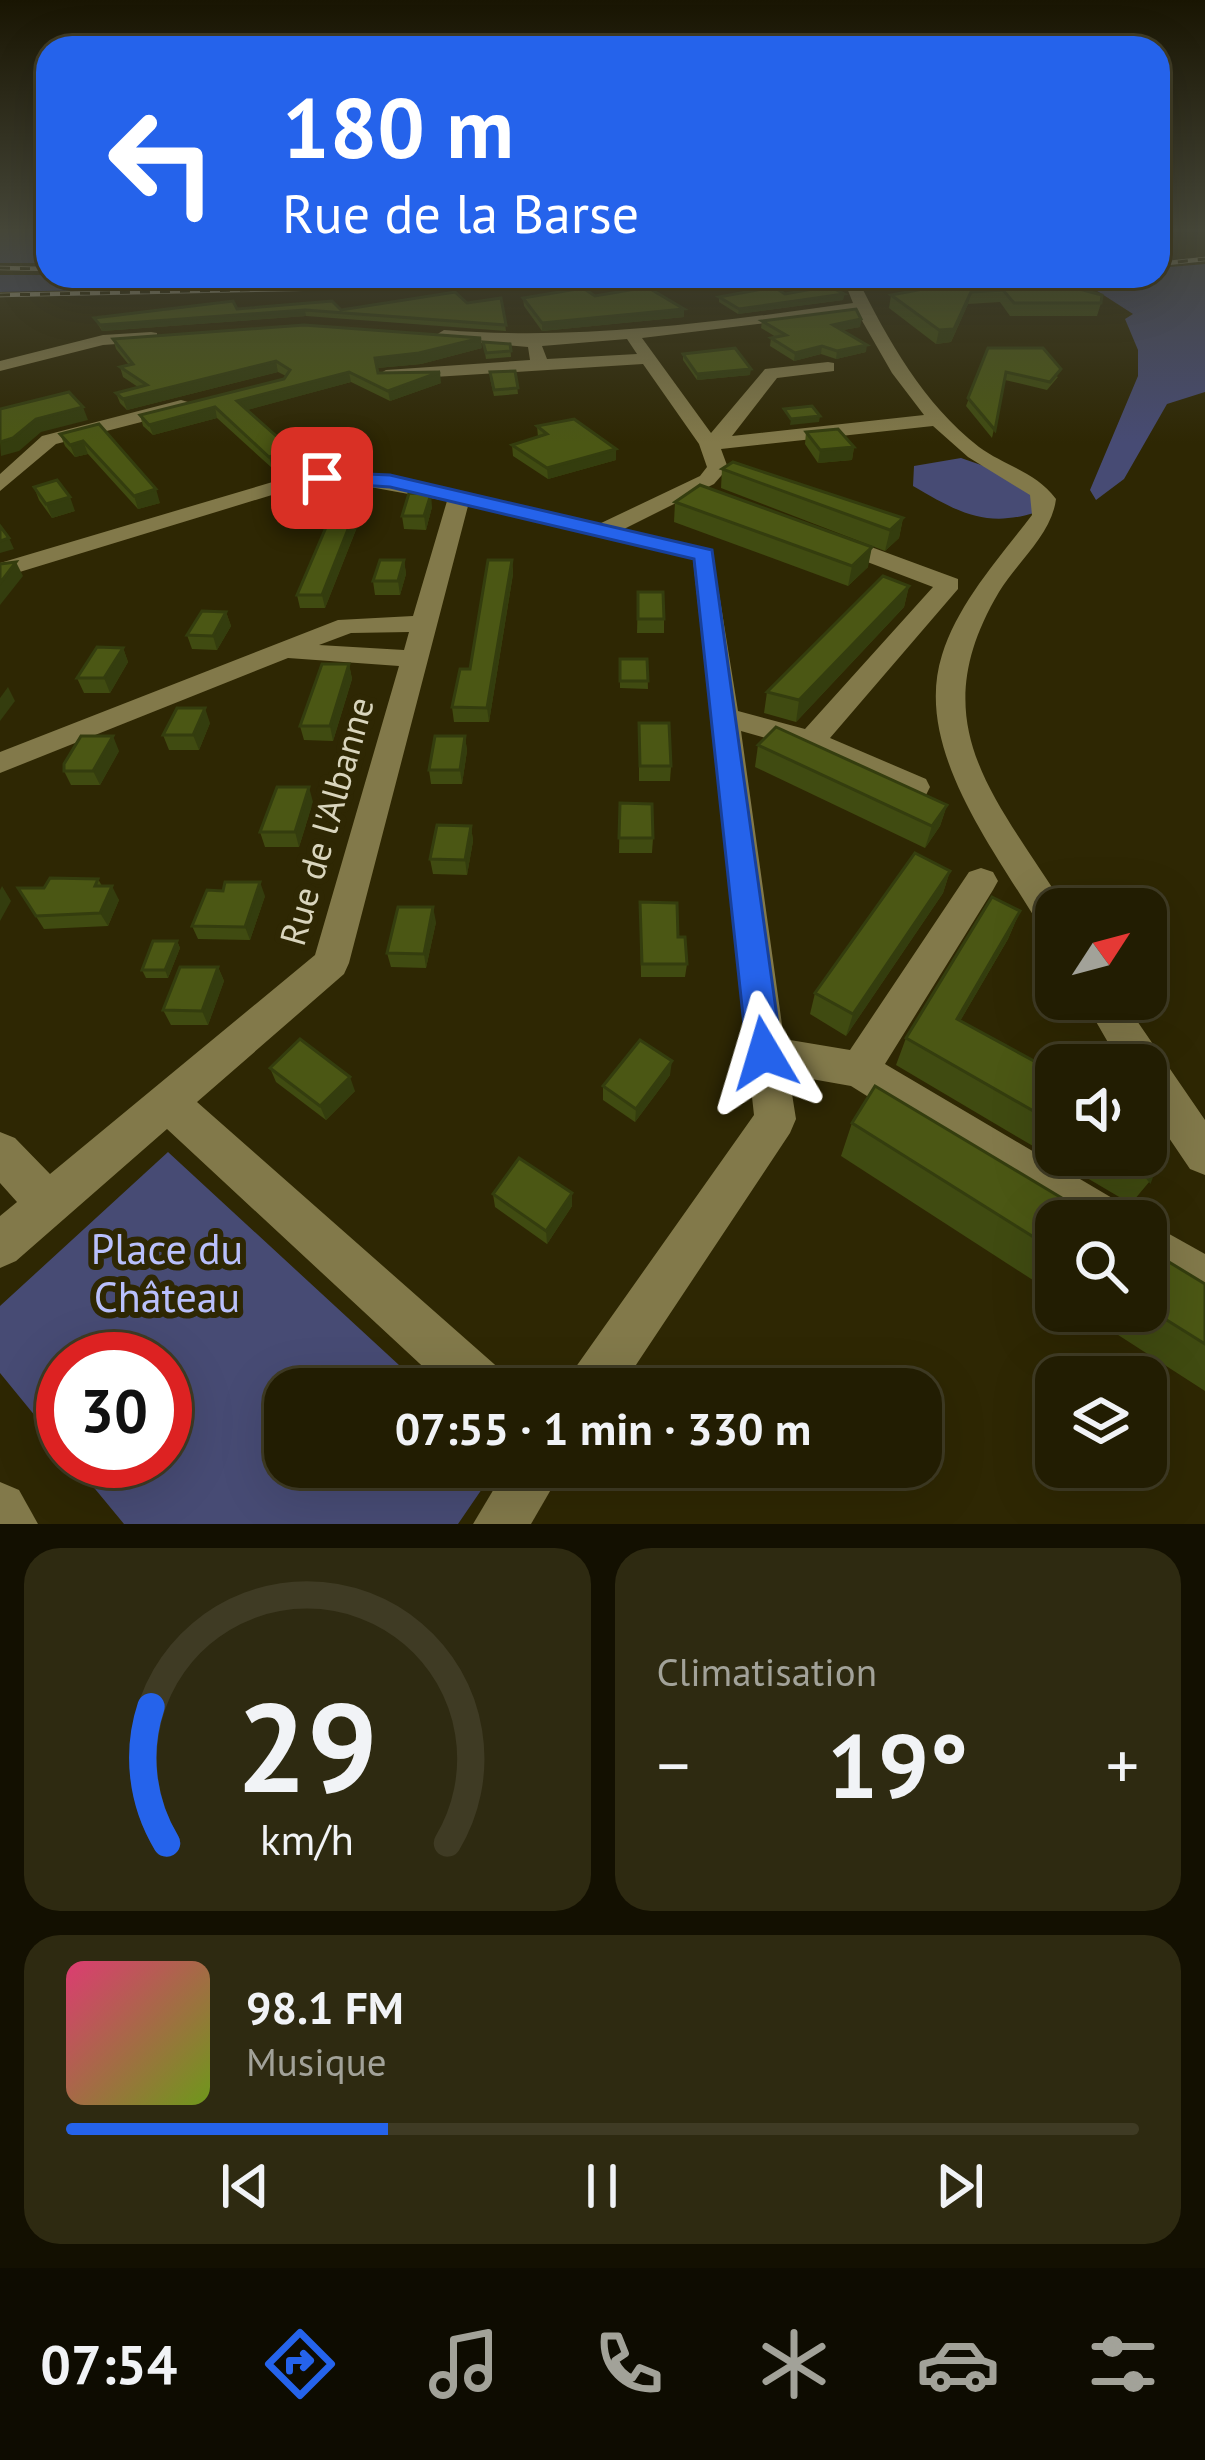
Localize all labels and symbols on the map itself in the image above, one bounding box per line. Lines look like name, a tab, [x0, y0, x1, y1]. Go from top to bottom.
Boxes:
pin	[271, 427, 373, 529]
street label: Rue de l'Albanne	[268, 691, 384, 951]
north arrow	[1035, 888, 1167, 1020]
position arrow	[701, 990, 827, 1116]
park label: Place du Château	[91, 1221, 243, 1324]
speed limit sign: 30	[36, 1332, 192, 1488]

